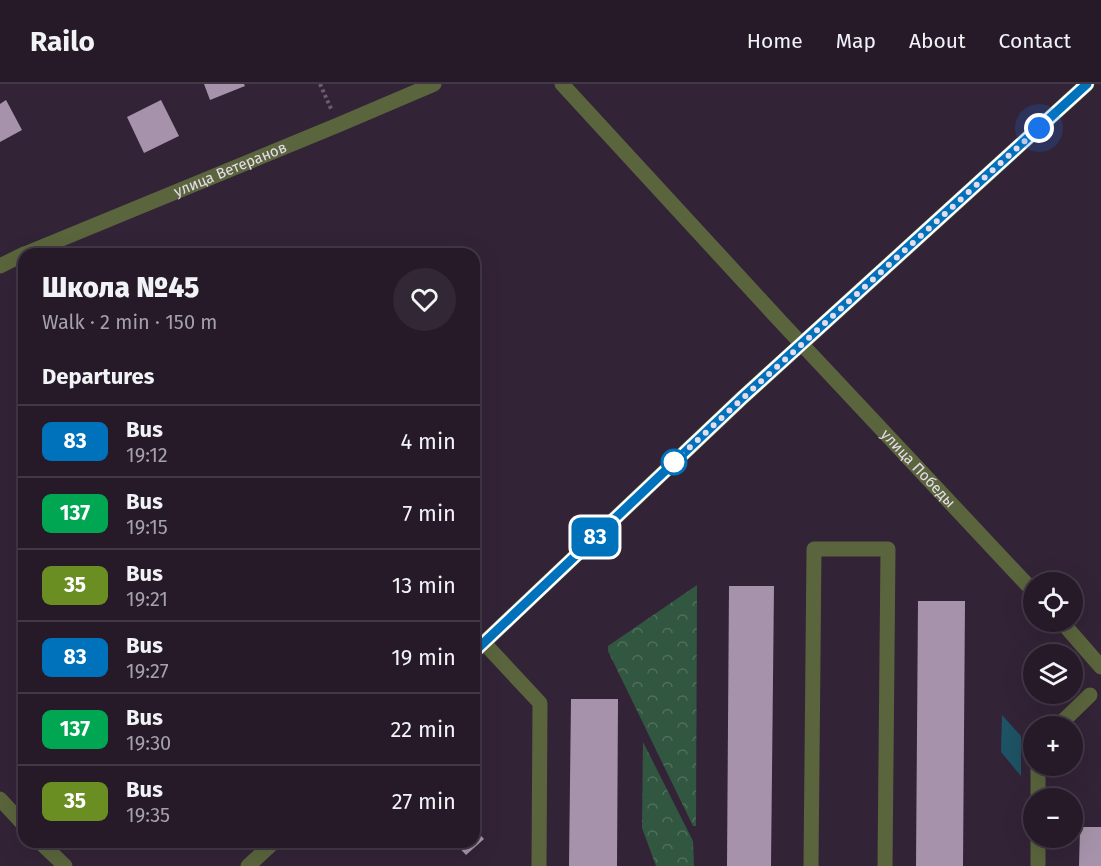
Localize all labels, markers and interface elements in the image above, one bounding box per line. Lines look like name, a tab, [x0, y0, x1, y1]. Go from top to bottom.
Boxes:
text: Railo	[30, 25, 95, 58]
text: Home	[747, 28, 803, 54]
text: Map	[836, 28, 876, 54]
text: About	[909, 28, 966, 54]
text: Contact	[999, 28, 1071, 54]
your location	[1024, 113, 1054, 143]
street label: улица Ветеранов	[171, 138, 289, 201]
button: heart	[393, 268, 456, 331]
text: Школа №45	[42, 271, 199, 304]
text: Walk · 2 min · 150 m	[42, 310, 217, 334]
text: Departures	[42, 363, 154, 390]
text: Bus	[126, 416, 163, 443]
street label: улица Победы	[877, 425, 959, 511]
text: 83	[63, 428, 87, 454]
text: 4 min	[401, 428, 456, 455]
text: 19:12	[126, 443, 168, 467]
unlabelled marker	[661, 449, 687, 475]
text: Bus	[126, 488, 163, 515]
text: 137	[60, 500, 90, 526]
text: 7 min	[402, 500, 456, 527]
text: 19:15	[126, 515, 168, 539]
line badge: 83	[568, 518, 622, 556]
text: 83	[583, 524, 607, 550]
text: Bus	[126, 560, 163, 587]
text: 35	[64, 572, 86, 598]
text: 13 min	[392, 572, 456, 599]
map controls	[1023, 572, 1083, 848]
button: locate	[1023, 572, 1083, 632]
text: 19:21	[126, 587, 168, 611]
text: Bus	[126, 632, 163, 659]
text: 83	[63, 644, 87, 670]
text: 19 min	[391, 644, 456, 671]
button: layers	[1023, 644, 1083, 704]
text: 19:27	[126, 659, 169, 683]
text: Bus	[126, 704, 163, 731]
text: 137	[60, 716, 90, 742]
text: 22 min	[390, 716, 456, 743]
button: +	[1023, 716, 1083, 776]
text: 19:30	[126, 731, 171, 755]
text: Bus	[126, 776, 163, 803]
text: 35	[64, 788, 86, 814]
text: 27 min	[392, 788, 456, 815]
button: −	[1023, 788, 1083, 848]
text: 19:35	[126, 803, 170, 827]

